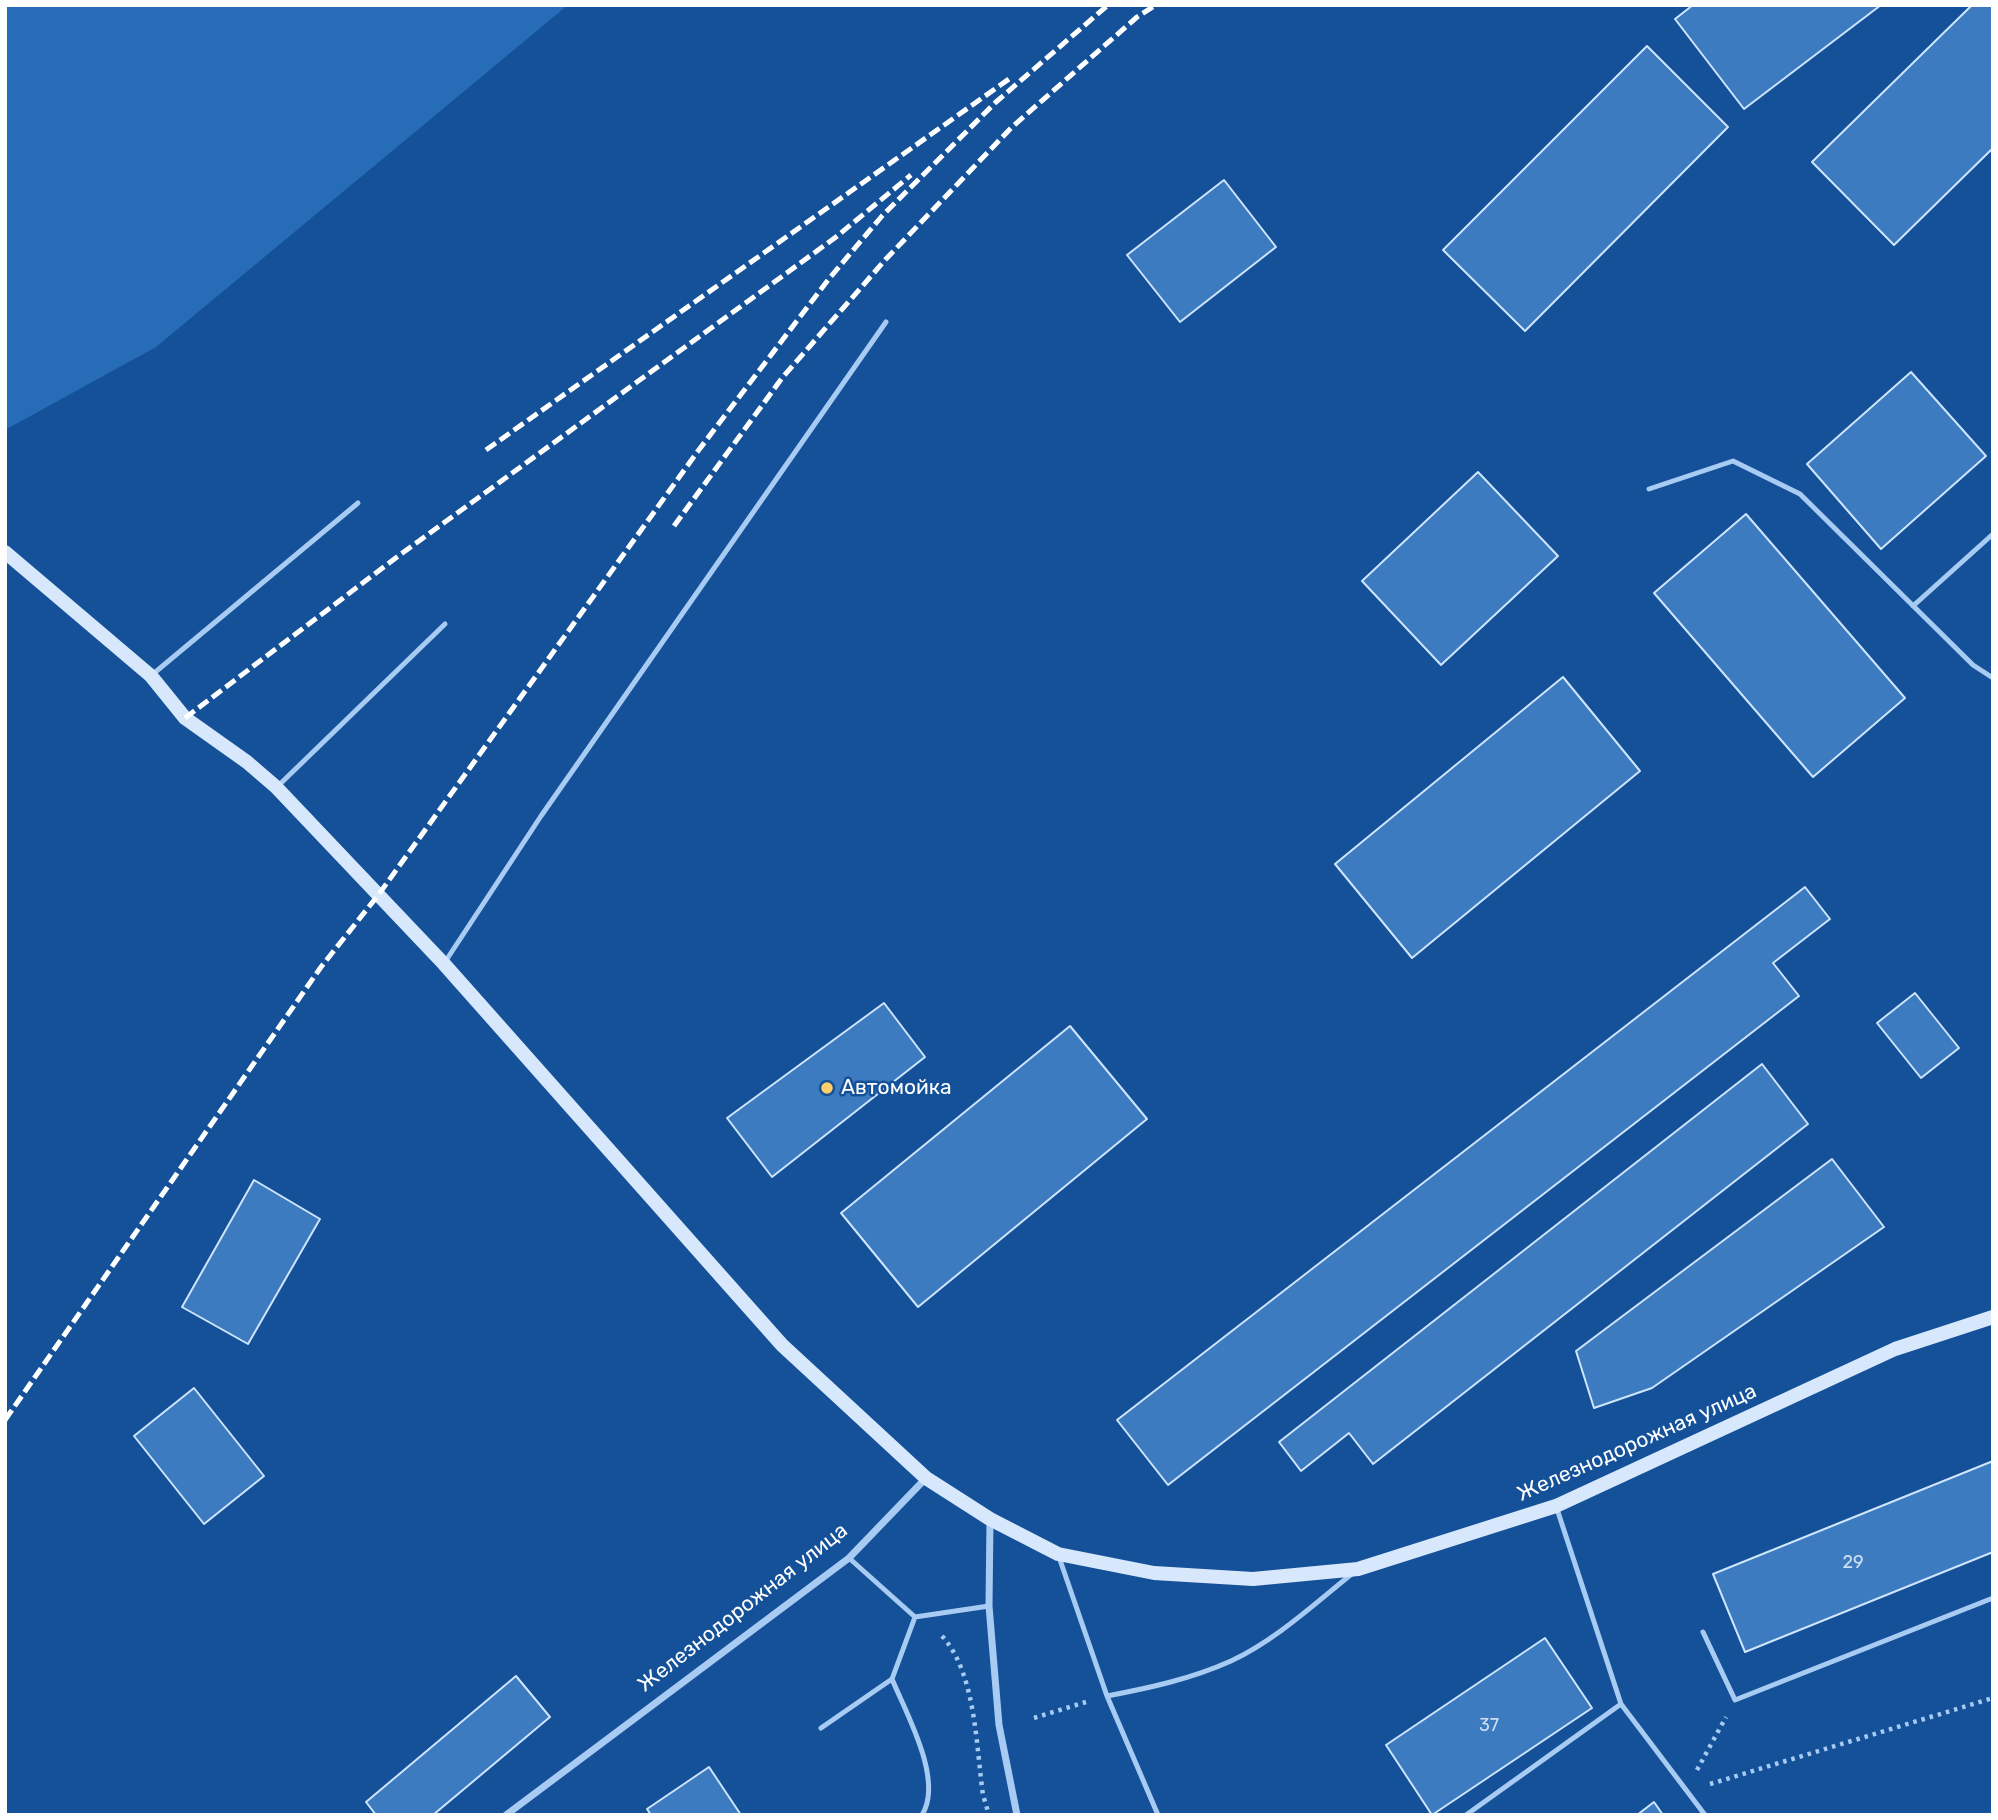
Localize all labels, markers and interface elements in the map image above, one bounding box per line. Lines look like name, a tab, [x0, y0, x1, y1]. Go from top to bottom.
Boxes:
place label: Автомойка	[841, 1075, 952, 1101]
marker: Автомойка	[819, 1080, 835, 1096]
street label: Железнодорожная улица	[1513, 1379, 1761, 1507]
street label: Железнодорожная улица	[633, 1518, 853, 1698]
house number: 29	[1842, 1552, 1864, 1574]
house number: 37	[1479, 1715, 1499, 1737]

